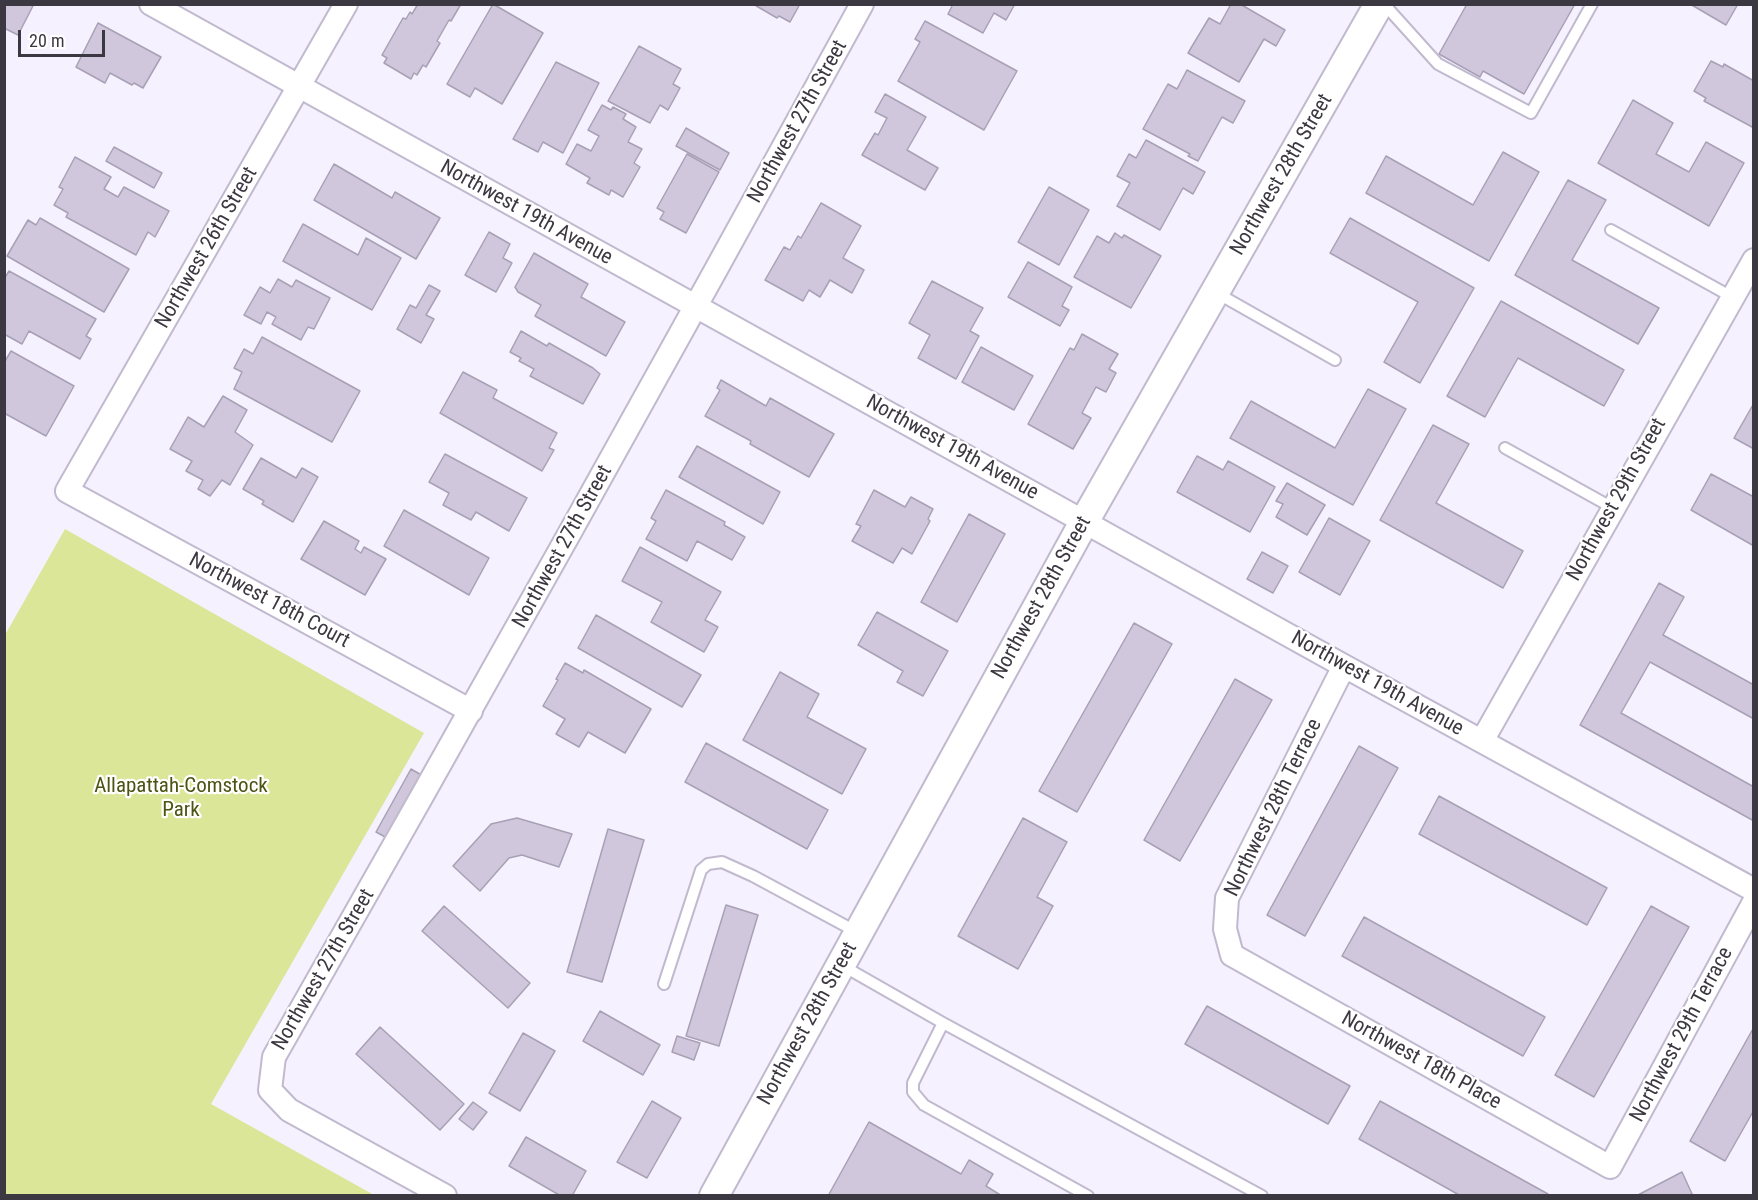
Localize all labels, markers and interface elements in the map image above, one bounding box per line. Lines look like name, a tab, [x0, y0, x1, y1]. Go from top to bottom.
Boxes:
scale bar	[21, 18, 108, 56]
text: 20 m	[29, 30, 64, 51]
street label: Northwest 27th Street	[743, 36, 853, 208]
street label: Northwest 28th Street	[1226, 90, 1338, 260]
street label: Northwest 19th Avenue	[435, 155, 617, 271]
street label: Northwest 26th Street	[151, 163, 263, 333]
street label: Northwest 19th Avenue	[861, 390, 1043, 506]
street label: Northwest 29th Street	[1562, 414, 1672, 586]
street label: Northwest 27th Street	[508, 461, 618, 633]
street label: Northwest 28th Street	[987, 512, 1097, 684]
street label: Northwest 18th Court	[184, 548, 354, 654]
street label: Northwest 19th Avenue	[1286, 626, 1468, 742]
street label: Northwest 28th Terrace	[1220, 715, 1328, 901]
park label: Allapattah-Comstock Park	[94, 774, 268, 824]
street label: Northwest 27th Street	[268, 885, 380, 1055]
street label: Northwest 28th Street	[753, 938, 863, 1110]
street label: Northwest 29th Terrace	[1625, 943, 1739, 1127]
street label: Northwest 18th Place	[1337, 1007, 1505, 1115]

